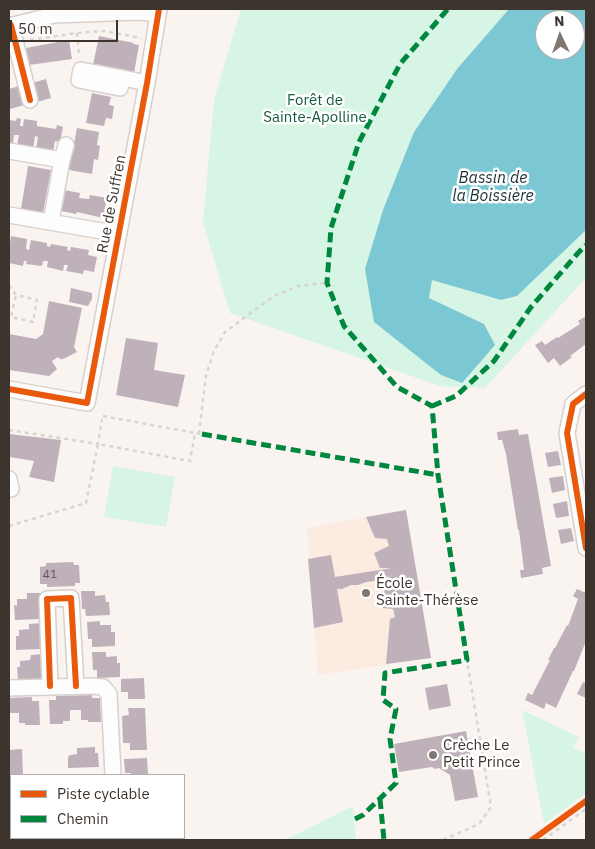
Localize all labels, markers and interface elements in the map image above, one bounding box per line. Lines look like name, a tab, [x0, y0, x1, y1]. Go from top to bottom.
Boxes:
scale bar	[12, 10, 120, 42]
north arrow	[535, 10, 585, 60]
text: N	[554, 12, 565, 30]
text: 50 m	[18, 19, 53, 38]
park label: Forêt de Sainte-Apolline	[263, 92, 367, 127]
street label: Rue de Suffren	[94, 153, 130, 255]
water label: Bassin de la Boissière	[452, 168, 534, 206]
house number: 41	[43, 568, 57, 582]
place label: École Sainte-Thérèse	[376, 575, 478, 610]
marker: École Sainte-Thérèse	[360, 587, 372, 599]
place label: Crèche Le Petit Prince	[443, 737, 520, 772]
marker: Crèche Le Petit Prince	[427, 749, 439, 761]
legend	[10, 774, 185, 839]
text: Piste cyclable	[57, 784, 150, 803]
text: Chemin	[57, 809, 108, 828]

